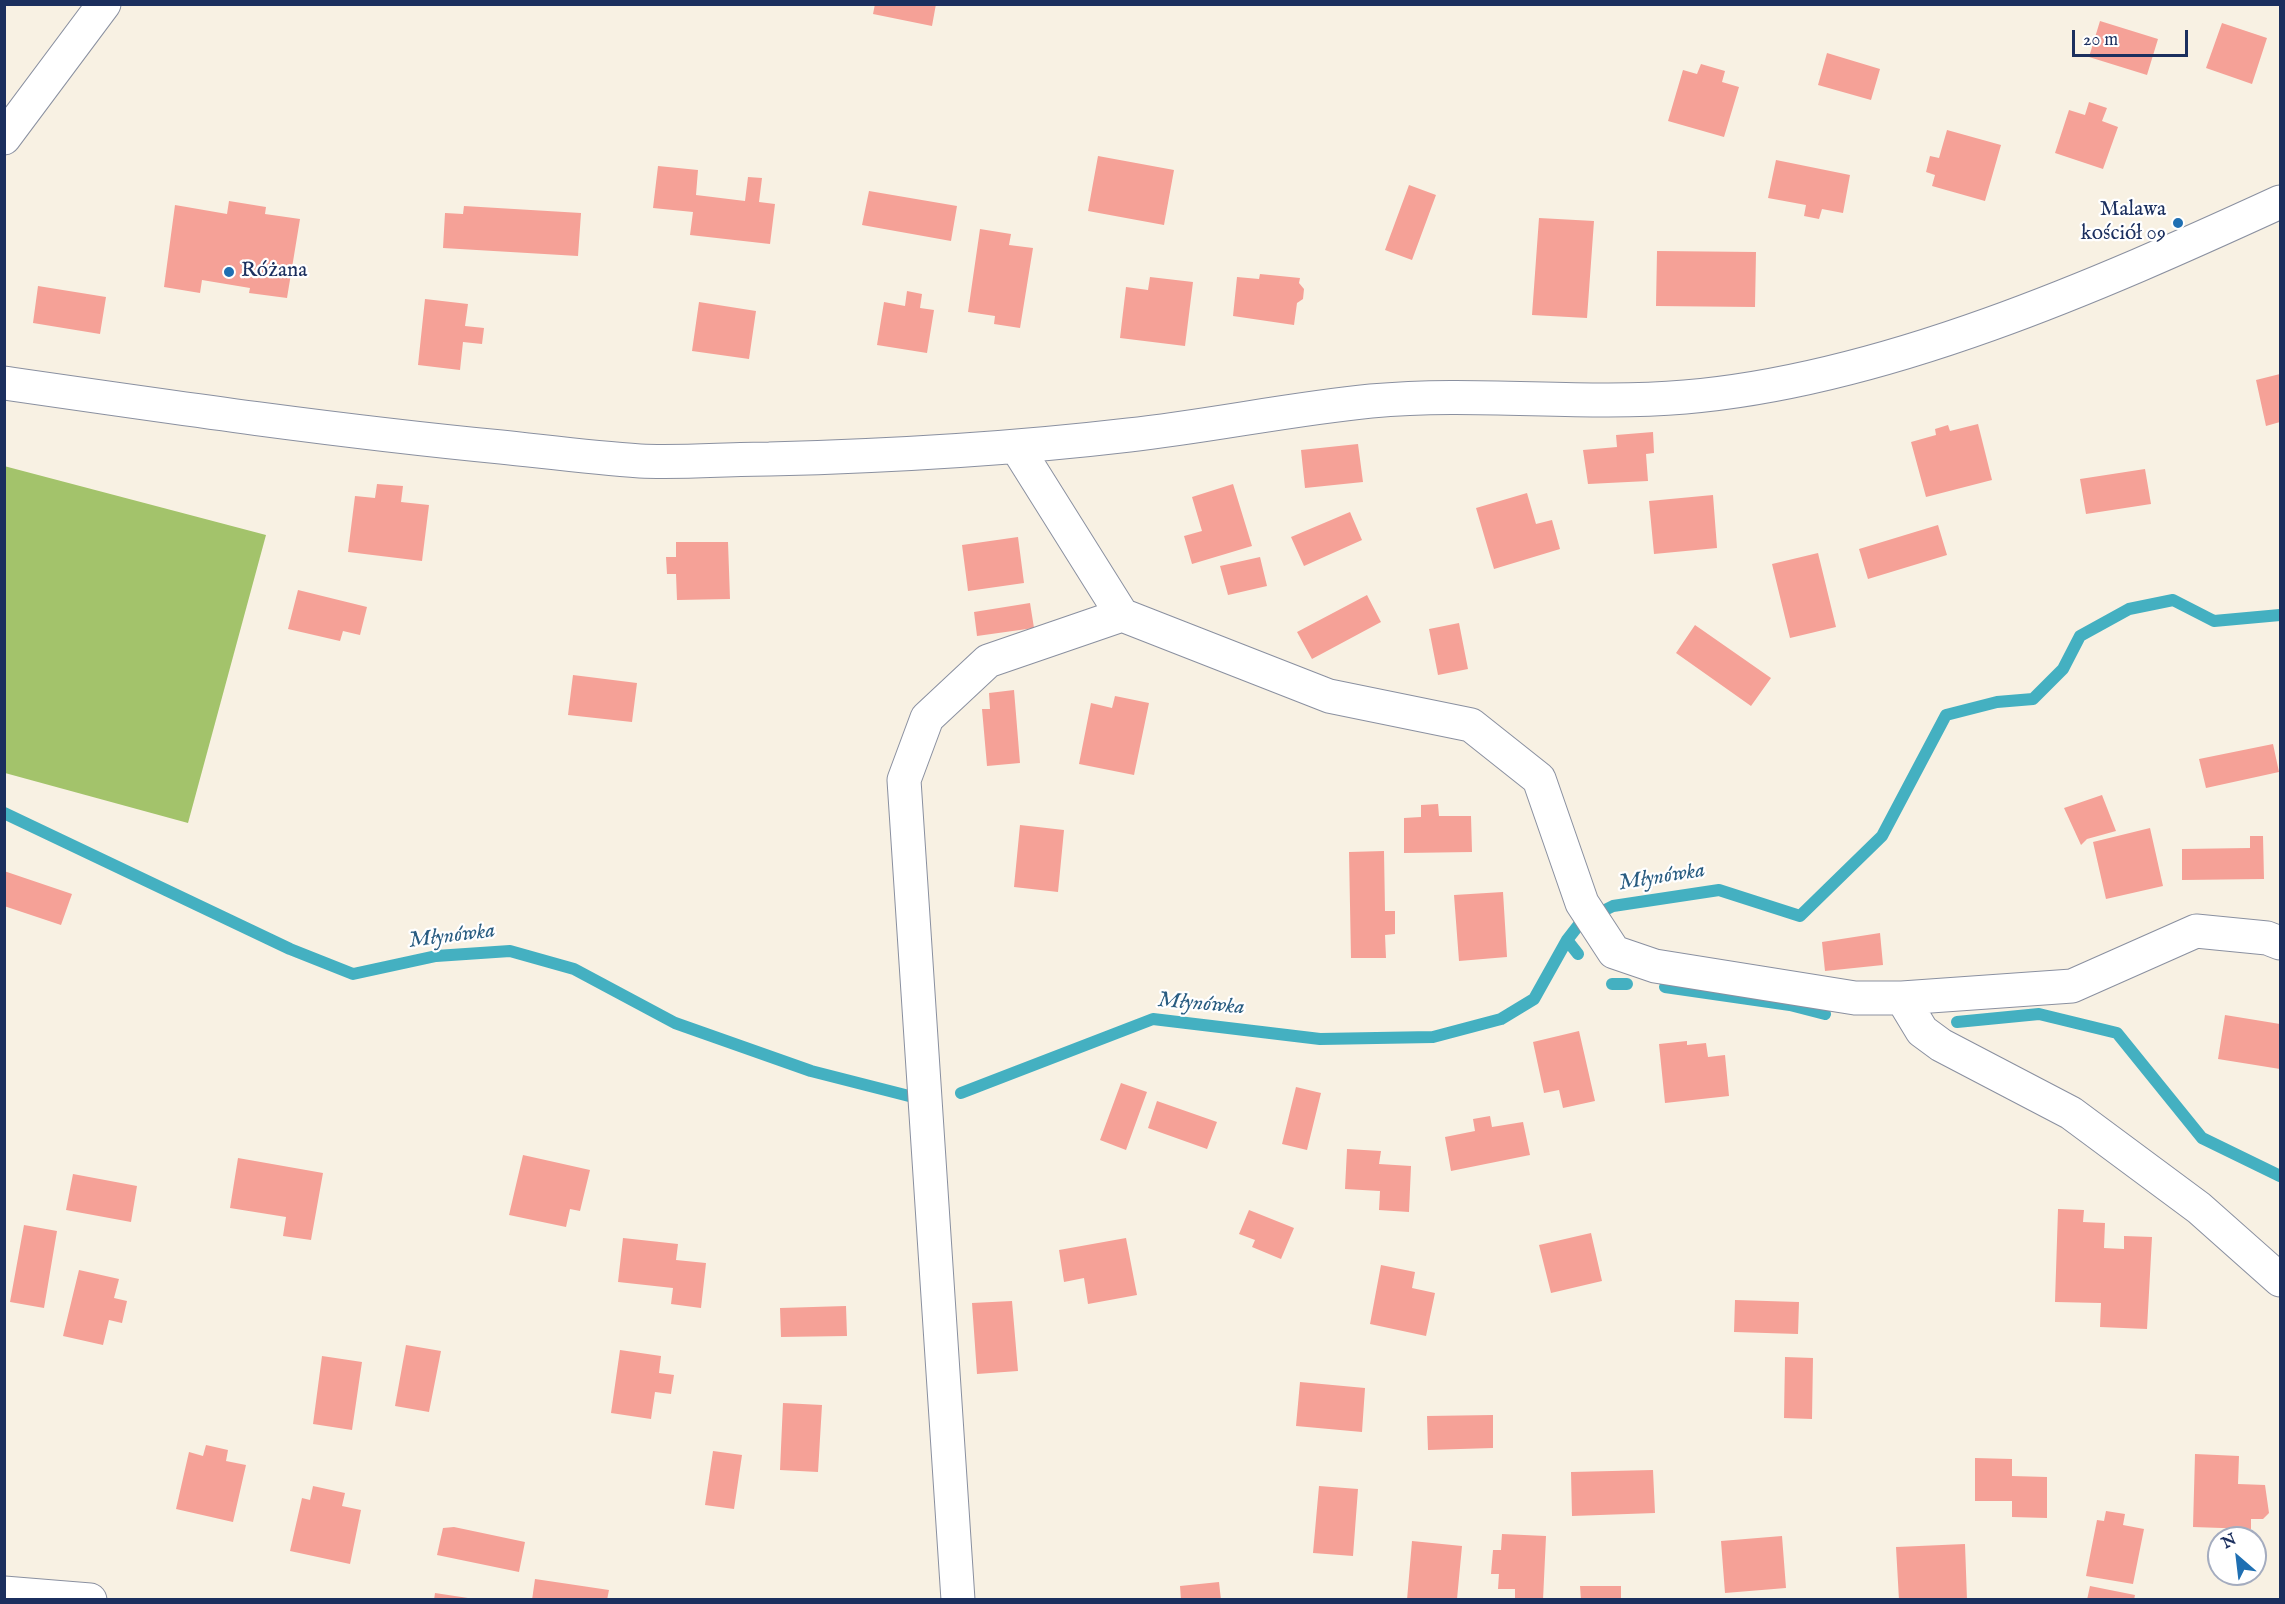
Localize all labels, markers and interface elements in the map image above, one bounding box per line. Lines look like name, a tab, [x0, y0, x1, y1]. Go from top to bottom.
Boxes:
scale bar	[2075, 18, 2190, 56]
text: 20 m	[2083, 29, 2118, 52]
place label: Malawa kościół 09	[2081, 198, 2166, 248]
marker: Malawa kościół 09	[2171, 216, 2185, 230]
place label: Różana	[241, 259, 307, 285]
marker: Różana	[222, 265, 236, 279]
water label: Młynówka	[1617, 858, 1707, 898]
water label: Młynówka	[407, 919, 497, 955]
water label: Młynówka	[1157, 988, 1245, 1022]
north arrow	[2207, 1526, 2267, 1586]
text: N	[2219, 1530, 2240, 1554]

